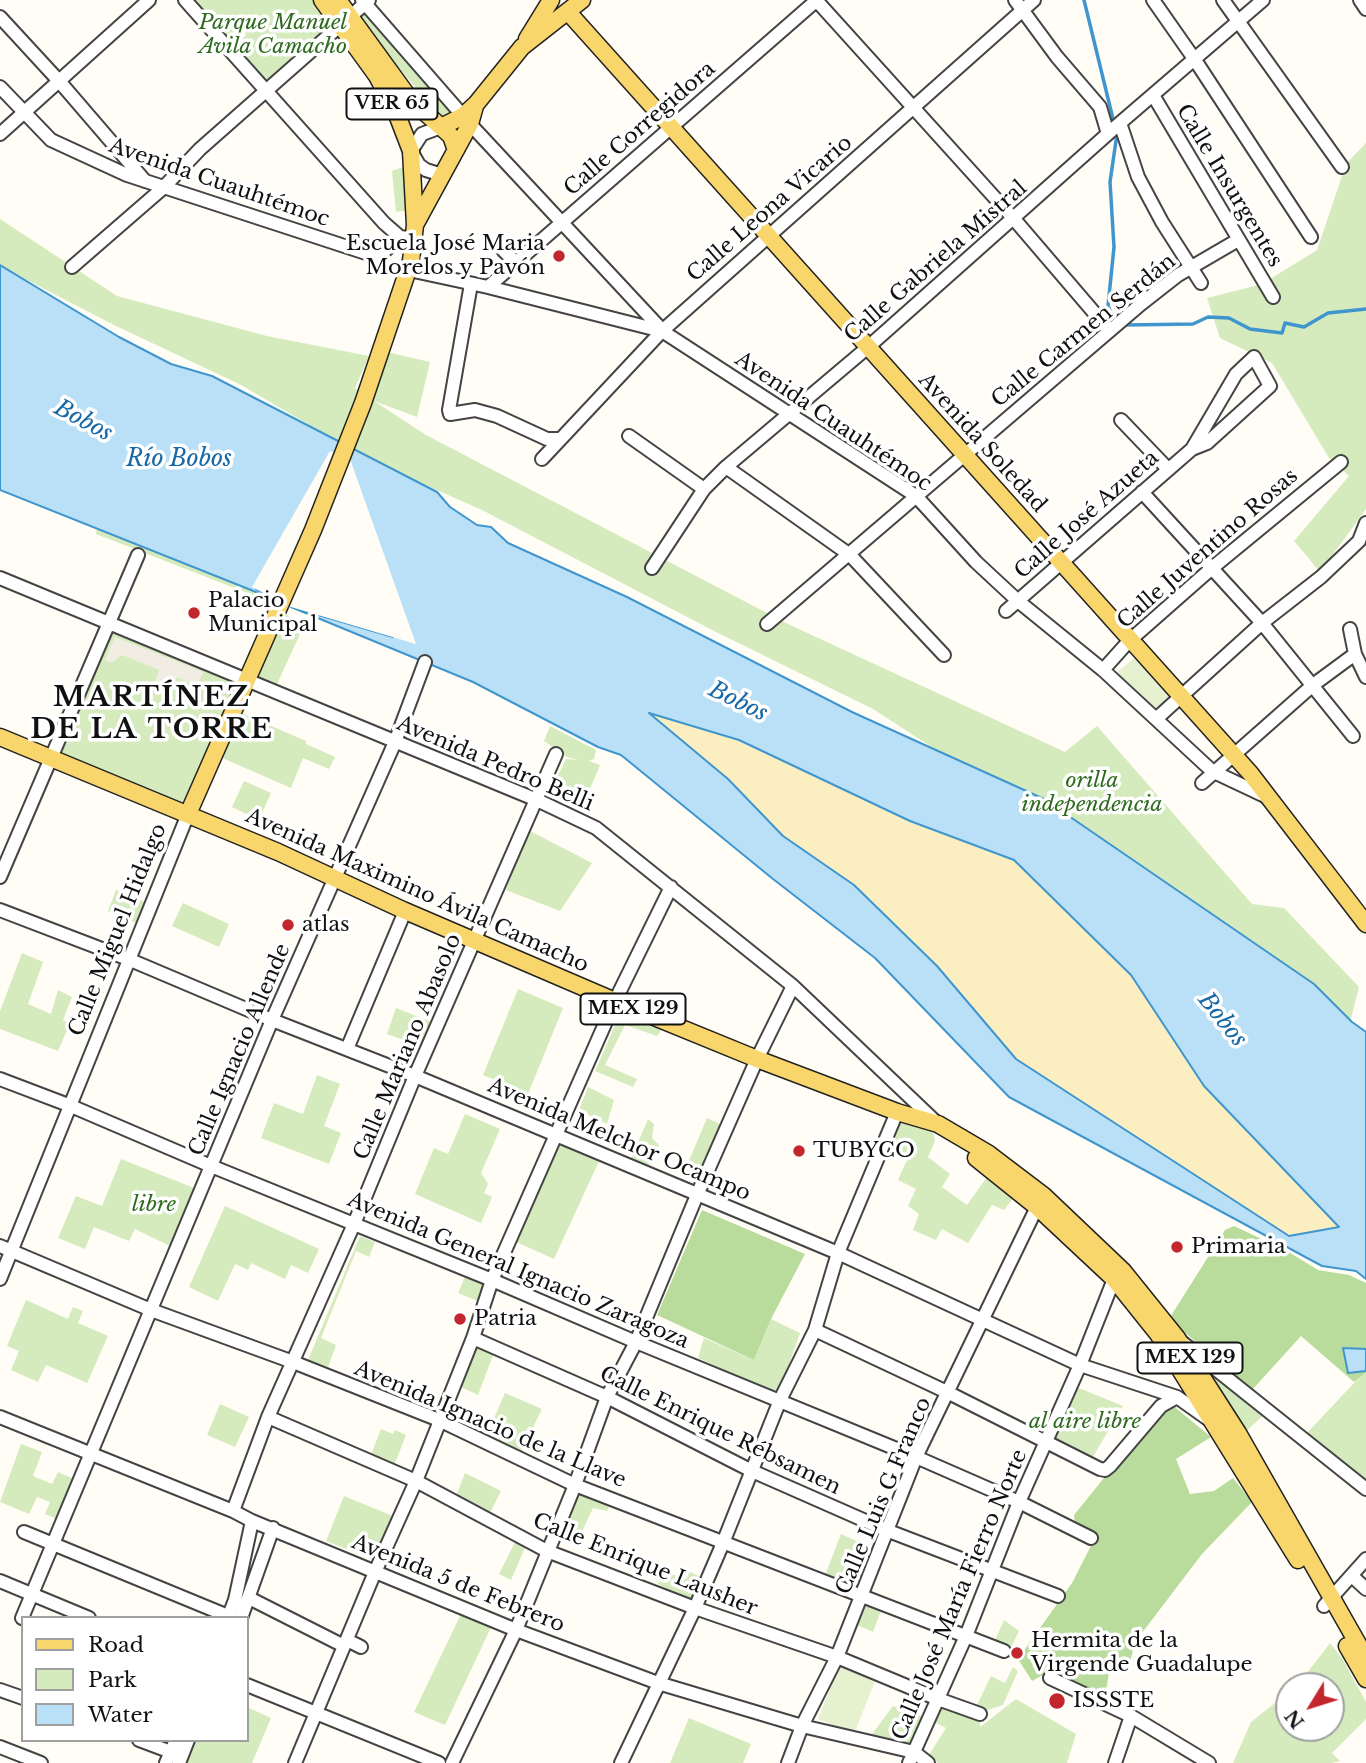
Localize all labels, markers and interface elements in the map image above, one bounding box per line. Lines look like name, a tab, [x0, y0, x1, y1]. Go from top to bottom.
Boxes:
park label: Parque Manuel Avila Camacho	[199, 10, 347, 60]
street label: Calle Corregidora	[559, 57, 721, 201]
road number: VER 65	[346, 88, 438, 120]
street label: Calle Insurgentes	[1170, 100, 1288, 272]
street label: Calle Leona Vicario	[682, 130, 858, 288]
street label: Avenida Cuauhtémoc	[105, 133, 333, 233]
street label: Calle Gabriela Mistral	[840, 176, 1032, 348]
place label: Escuela José Maria Morelos y Pavón	[346, 231, 545, 281]
marker: Escuela José Maria Morelos y Pavón	[551, 248, 567, 264]
street label: Calle Carmen Serdán	[987, 249, 1181, 413]
street label: Avenida Cuauhtémoc	[730, 347, 936, 497]
street label: Avenida Soledad	[913, 368, 1051, 518]
water label: Bobos	[49, 394, 117, 448]
water label: Río Bobos	[126, 446, 232, 474]
street label: Calle José Azueta	[1010, 446, 1164, 584]
street label: Calle Juventino Rosas	[1113, 464, 1303, 634]
place label: Palacio Municipal	[208, 588, 317, 638]
marker: Palacio Municipal	[186, 605, 202, 621]
water label: Bobos	[704, 676, 772, 728]
district label: MARTÍNEZ DE LA TORRE	[32, 681, 272, 747]
street label: Avenida Pedro Belli	[393, 711, 597, 817]
park label: orilla independencia	[1022, 768, 1162, 818]
street label: Avenida Maximino Ávila Camacho	[242, 804, 592, 978]
street label: Calle Miguel Hidalgo	[64, 820, 172, 1040]
place label: atlas	[302, 912, 350, 938]
marker: atlas	[280, 917, 296, 933]
street label: Calle Mariano Abasolo	[349, 930, 467, 1164]
street label: Calle Ignacio Allende	[184, 940, 296, 1160]
water label: Bobos	[1192, 987, 1252, 1053]
road number: MEX 129	[580, 993, 686, 1024]
street label: Avenida Melchor Ocampo	[484, 1073, 754, 1207]
place label: TUBYCO	[813, 1138, 915, 1164]
marker: TUBYCO	[791, 1143, 807, 1159]
street label: Avenida General Ignacio Zaragoza	[344, 1187, 692, 1355]
park label: libre	[132, 1192, 176, 1218]
place label: Primaria	[1191, 1234, 1286, 1260]
marker: Primaria	[1169, 1239, 1185, 1255]
place label: Patria	[474, 1306, 537, 1332]
marker: Patria	[452, 1311, 468, 1327]
road number: MEX 129	[1138, 1342, 1242, 1374]
street label: Avenida Ignacio de la Llave	[350, 1356, 630, 1494]
street label: Calle Enrique Rébsamen	[595, 1362, 845, 1500]
street label: Calle Luis G Franco	[831, 1394, 937, 1598]
park label: al aire libre	[1029, 1409, 1141, 1435]
street label: Calle José María Fierro Norte	[887, 1446, 1033, 1744]
street label: Calle Enrique Lausher	[529, 1508, 761, 1622]
street label: Avenida 5 de Febrero	[348, 1530, 568, 1638]
legend	[21, 1616, 248, 1742]
place label: Hermita de la Virgende Guadalupe	[1031, 1628, 1253, 1678]
text: Road	[88, 1632, 144, 1658]
marker: Hermita de la Virgende Guadalupe	[1009, 1645, 1025, 1661]
text: Park	[88, 1667, 137, 1693]
north arrow	[1275, 1672, 1345, 1742]
place label: ISSSTE	[1073, 1688, 1154, 1714]
marker: ISSSTE	[1047, 1691, 1067, 1711]
text: Water	[88, 1702, 152, 1728]
text: N	[1280, 1705, 1309, 1733]

